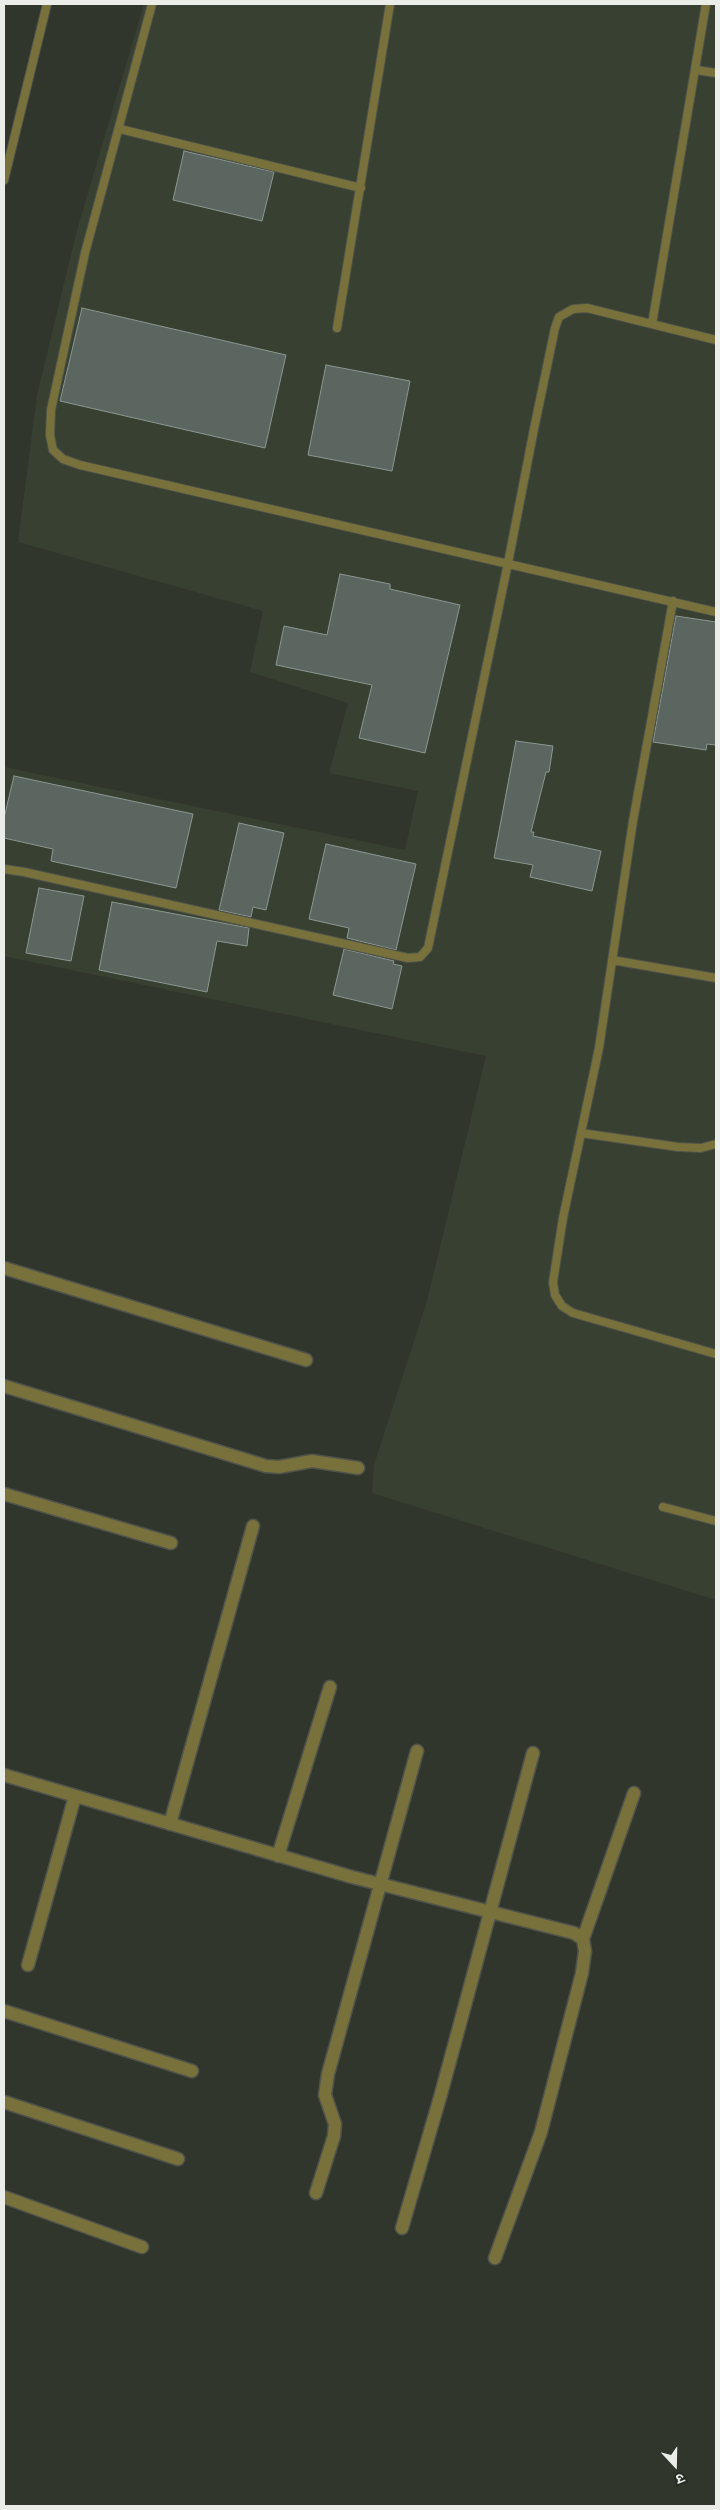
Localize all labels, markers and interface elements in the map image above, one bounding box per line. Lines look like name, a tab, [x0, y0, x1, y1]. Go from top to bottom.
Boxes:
north arrow	[650, 2440, 700, 2490]
text: उ	[673, 2468, 688, 2491]

